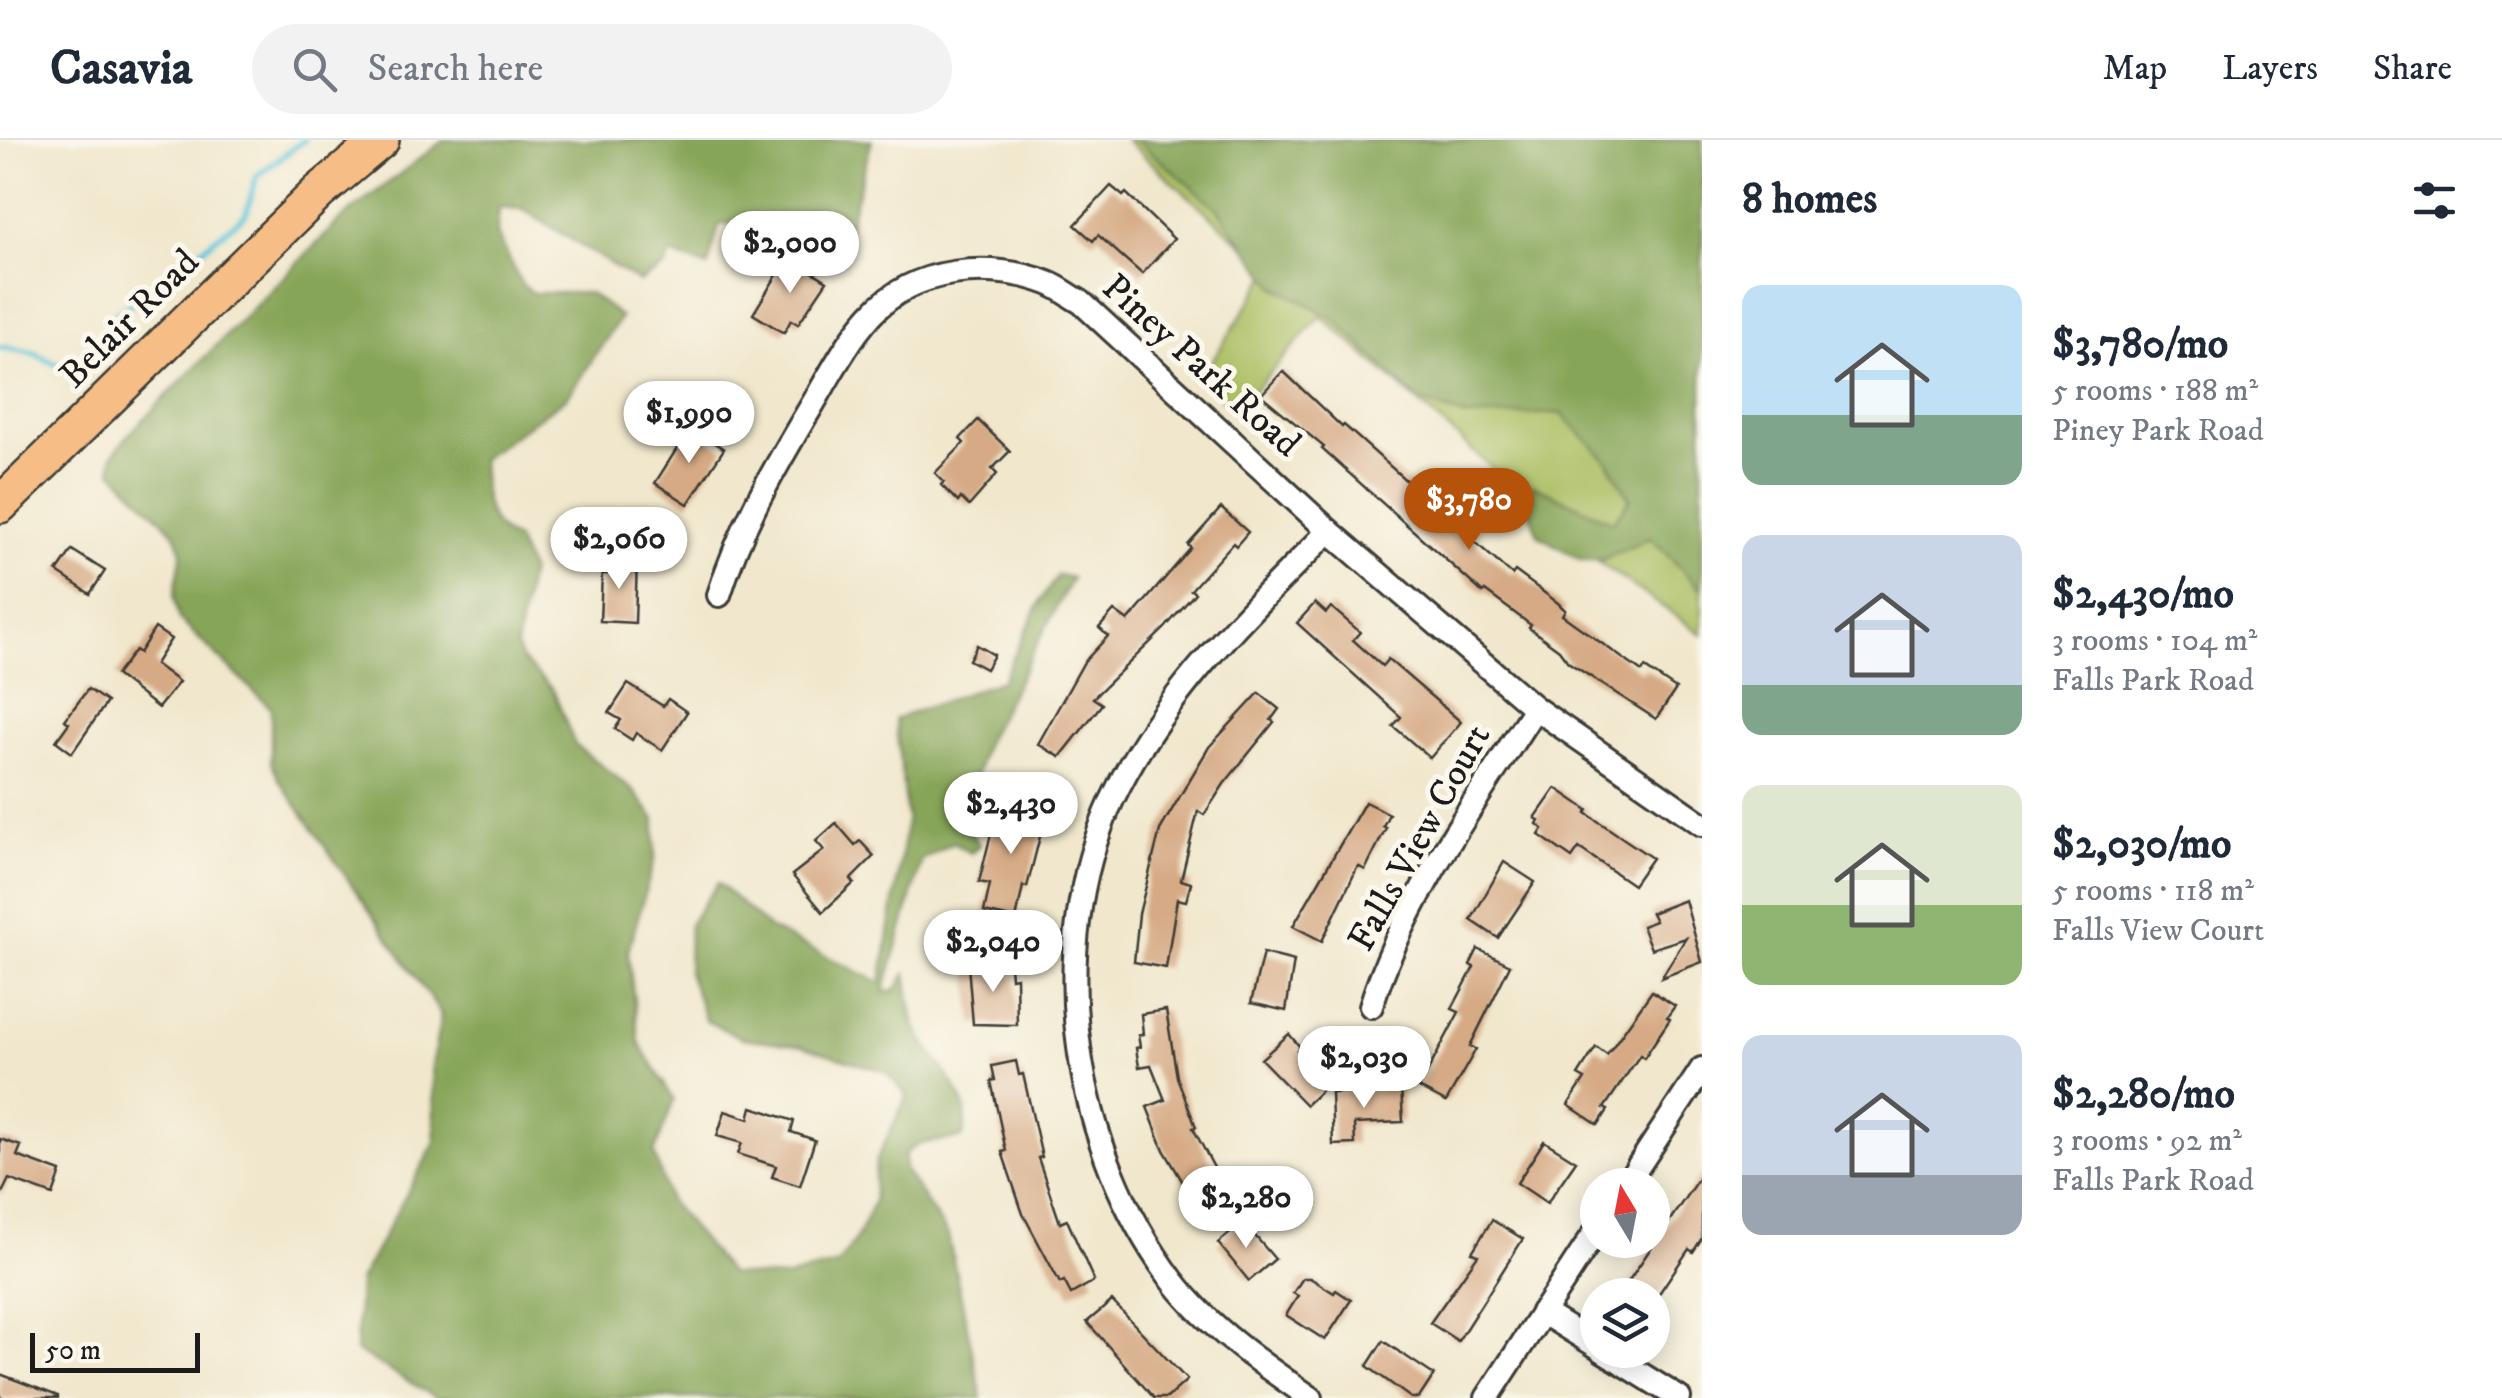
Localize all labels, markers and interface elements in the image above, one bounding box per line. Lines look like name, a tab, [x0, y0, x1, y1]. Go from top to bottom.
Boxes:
search box	[252, 24, 952, 114]
text: Casavia	[50, 39, 192, 99]
icon: search	[287, 42, 342, 97]
text: Search here	[367, 45, 543, 93]
text: Map	[2103, 47, 2167, 91]
text: Layers	[2222, 47, 2318, 91]
text: Share	[2373, 47, 2452, 91]
icon: filters	[2407, 173, 2462, 228]
text: 8 homes	[1742, 174, 1877, 226]
pin: $2,000	[709, 211, 871, 296]
text: $2,000	[743, 223, 837, 263]
street label: Belair Road	[50, 239, 210, 399]
street label: Piney Park Road	[1092, 264, 1310, 468]
text: $3,780/mo	[2052, 319, 2228, 371]
icon: home	[1822, 325, 1942, 445]
text: 5 rooms · 188 m²	[2052, 371, 2258, 411]
pin: $1,990	[608, 381, 770, 466]
text: $1,990	[646, 393, 732, 433]
text: Piney Park Road	[2052, 411, 2264, 451]
pin: $3,780	[1388, 468, 1550, 553]
text: $3,780	[1426, 480, 1512, 520]
pin: $2,060	[538, 507, 700, 592]
text: $2,060	[572, 519, 666, 559]
text: $2,430/mo	[2052, 569, 2234, 621]
icon: home	[1822, 575, 1942, 695]
text: 3 rooms · 104 m²	[2052, 621, 2257, 661]
text: Falls Park Road	[2052, 661, 2254, 701]
street label: Falls View Court	[1338, 716, 1502, 960]
pin: $2,430	[930, 772, 1092, 857]
text: $2,430	[966, 784, 1056, 824]
text: $2,030/mo	[2052, 819, 2231, 871]
icon: home	[1822, 825, 1942, 945]
text: 5 rooms · 118 m²	[2052, 871, 2254, 911]
pin: $2,040	[912, 910, 1074, 995]
text: Falls View Court	[2052, 911, 2264, 951]
text: $2,040	[946, 922, 1040, 962]
pin: $2,030	[1283, 1026, 1445, 1111]
text: $2,030	[1320, 1038, 1408, 1078]
text: $2,280/mo	[2052, 1069, 2235, 1121]
icon: home	[1822, 1075, 1942, 1195]
text: 3 rooms · 92 m²	[2052, 1121, 2242, 1161]
text: Falls Park Road	[2052, 1161, 2254, 1201]
pin: $2,280	[1165, 1166, 1327, 1251]
north arrow	[1580, 1168, 1670, 1258]
map controls	[1580, 1168, 1670, 1368]
text: $2,280	[1200, 1178, 1292, 1218]
button: layers	[1580, 1278, 1670, 1368]
scale bar	[30, 1328, 200, 1372]
text: 50 m	[45, 1333, 101, 1368]

